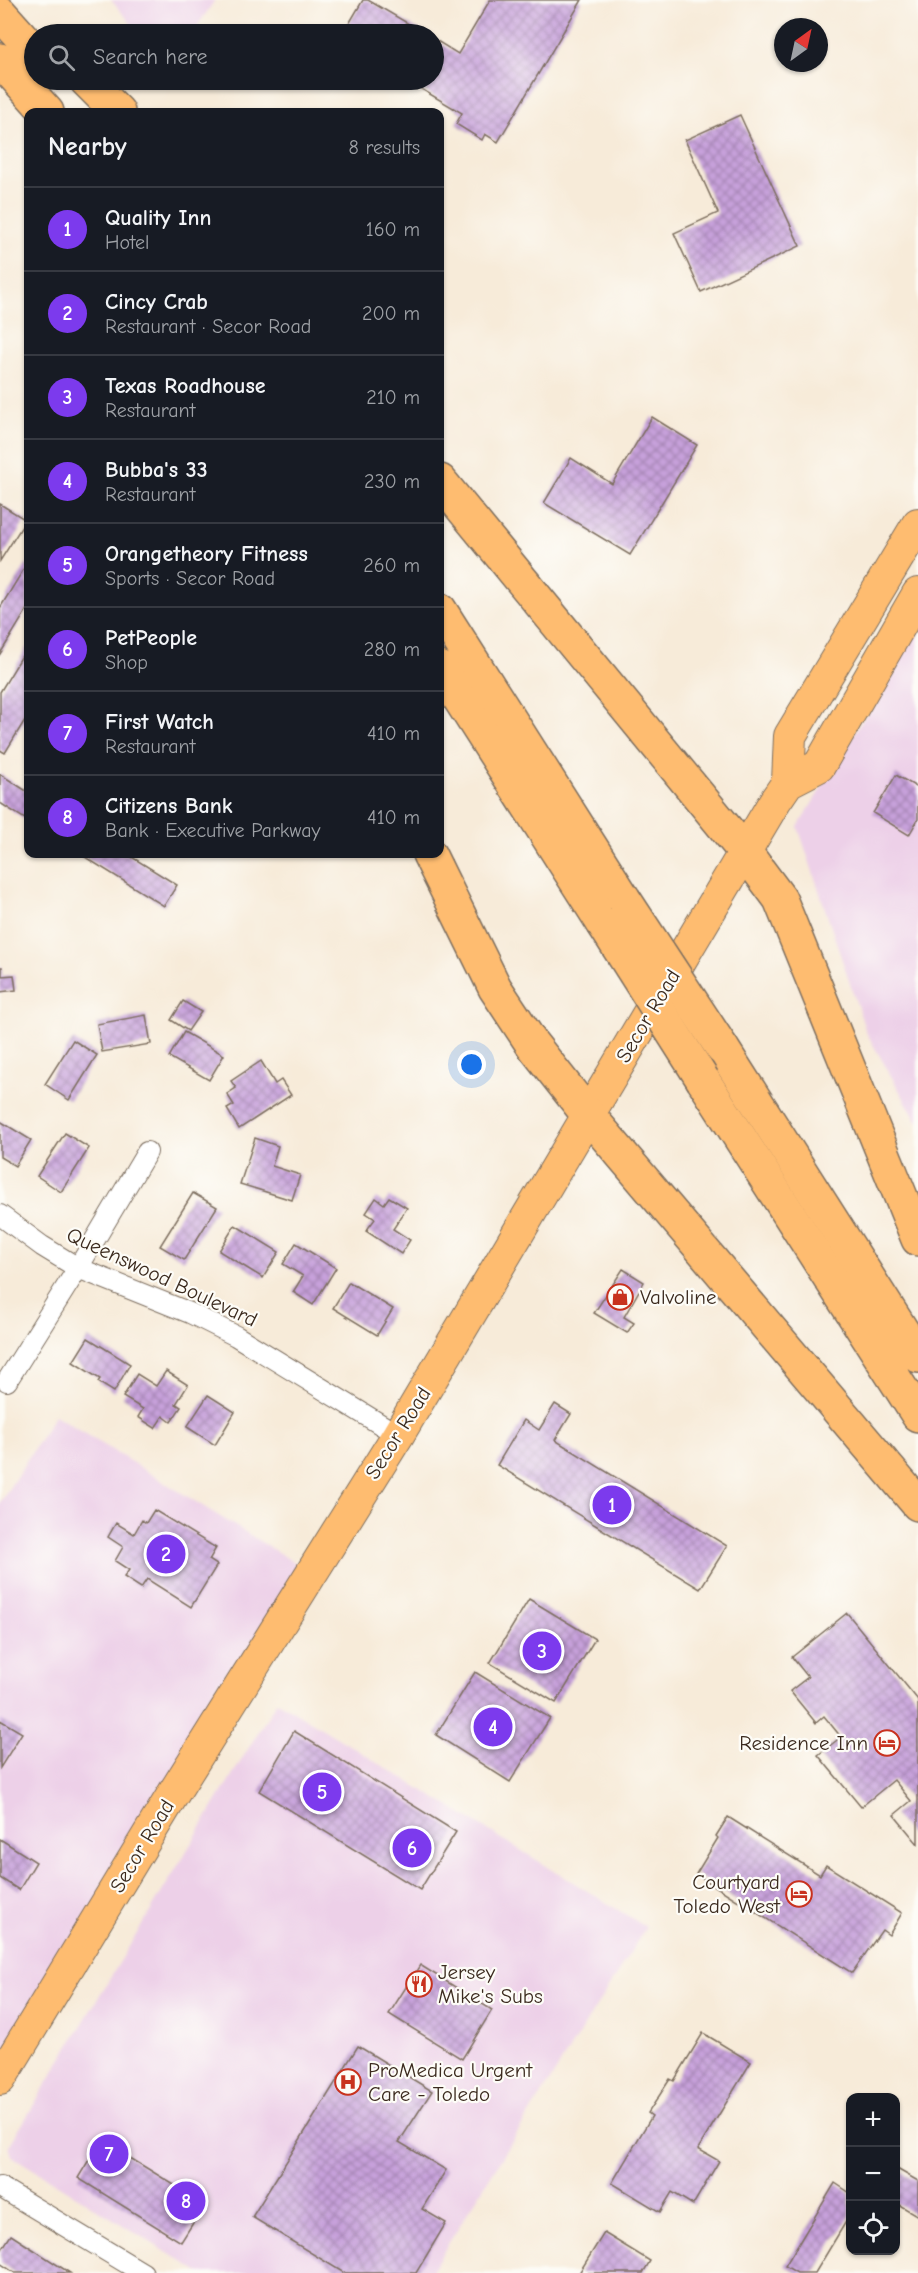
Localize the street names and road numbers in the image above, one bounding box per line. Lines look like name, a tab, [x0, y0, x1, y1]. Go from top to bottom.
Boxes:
street label: Secor Road	[611, 965, 685, 1067]
street label: Queenswood Boulevard	[63, 1222, 261, 1332]
street label: Secor Road	[360, 1383, 436, 1483]
street label: Secor Road	[105, 1795, 179, 1897]

